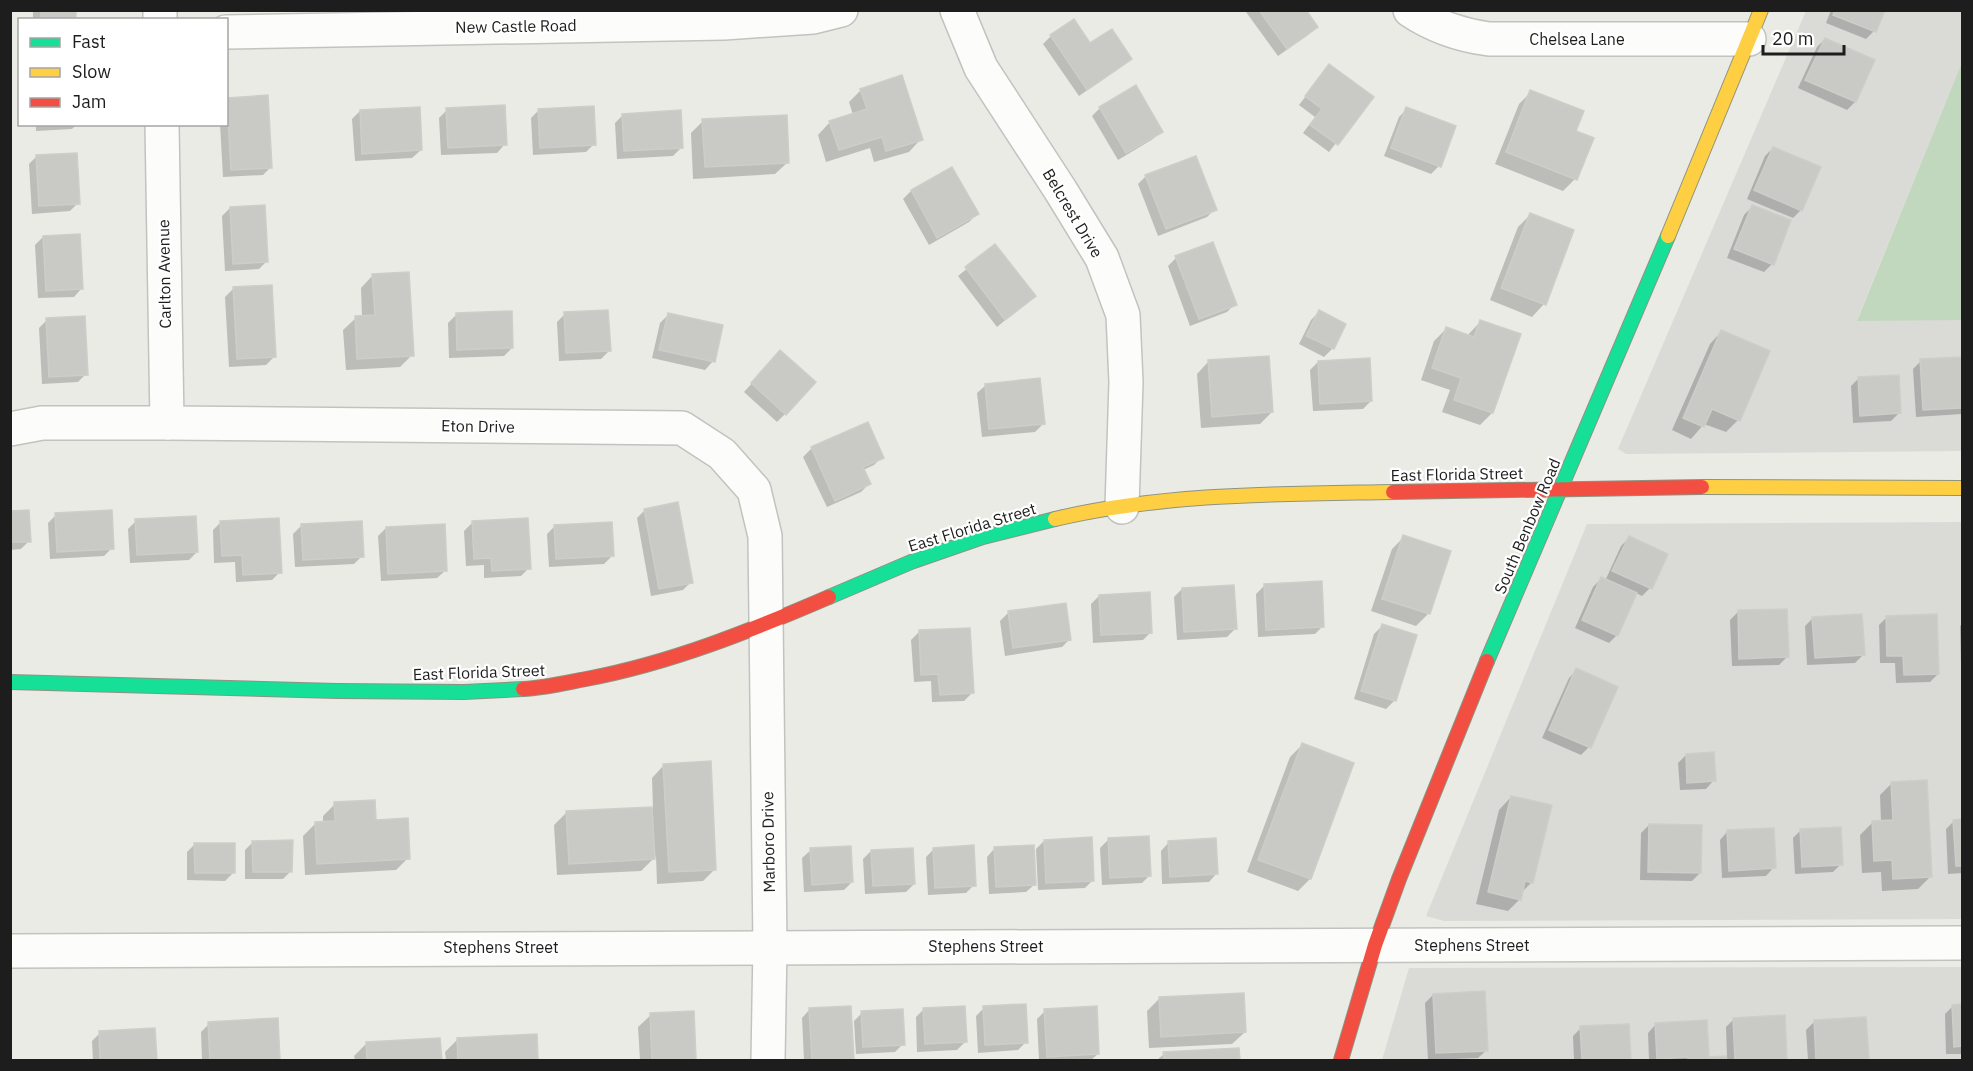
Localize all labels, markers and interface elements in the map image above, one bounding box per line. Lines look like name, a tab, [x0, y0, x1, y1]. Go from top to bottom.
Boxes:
street label: New Castle Road	[455, 15, 577, 37]
legend	[18, 18, 228, 126]
scale bar	[1763, 18, 1844, 56]
text: 20 m	[1772, 27, 1814, 50]
street label: Chelsea Lane	[1529, 29, 1625, 49]
text: Fast	[72, 30, 106, 53]
text: Slow	[72, 60, 111, 83]
text: Jam	[72, 90, 107, 113]
street label: Belcrest Drive	[1039, 165, 1108, 261]
street label: Carlton Avenue	[153, 219, 175, 329]
street label: Eton Drive	[441, 415, 515, 437]
street label: South Benbow Road	[1489, 455, 1565, 597]
street label: East Florida Street	[1391, 463, 1523, 485]
street label: East Florida Street	[906, 498, 1038, 556]
street label: East Florida Street	[412, 660, 546, 684]
street label: Marboro Drive	[757, 791, 779, 893]
street label: Stephens Street	[1414, 935, 1530, 955]
street label: Stephens Street	[928, 936, 1044, 956]
street label: Stephens Street	[443, 937, 559, 957]

